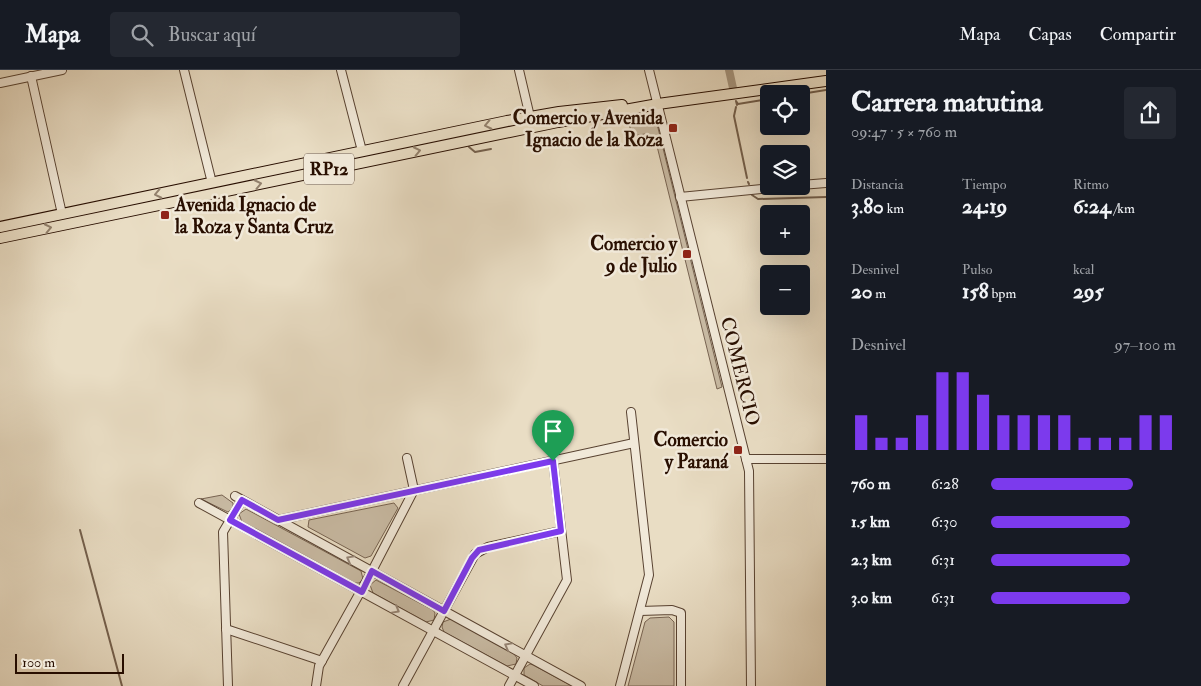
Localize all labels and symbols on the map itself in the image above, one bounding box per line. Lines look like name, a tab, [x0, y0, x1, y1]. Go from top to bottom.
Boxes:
place label: Comercio y Avenida Ignacio de la Roza	[513, 106, 664, 153]
one-way arrow	[484, 119, 493, 130]
marker: Comercio y Avenida Ignacio de la Roza	[667, 122, 679, 134]
one-way arrow	[413, 146, 422, 157]
road number: RP12	[304, 154, 354, 185]
one-way arrow	[254, 179, 263, 190]
one-way arrow	[153, 188, 162, 199]
place label: Avenida Ignacio de la Roza y Santa Cruz	[174, 193, 334, 240]
marker: Avenida Ignacio de la Roza y Santa Cruz	[159, 209, 171, 221]
one-way arrow	[43, 223, 52, 234]
place label: Comercio y 9 de Julio	[590, 232, 678, 278]
marker: Comercio y 9 de Julio	[681, 248, 693, 260]
street label: COMERCIO	[715, 314, 765, 428]
pin	[532, 410, 574, 461]
place label: Comercio y Paraná	[654, 428, 729, 475]
marker: Comercio y Paraná	[732, 444, 744, 456]
one-way arrow	[346, 555, 355, 565]
one-way arrow	[390, 604, 399, 614]
one-way arrow	[504, 642, 513, 652]
scale bar	[15, 651, 124, 674]

